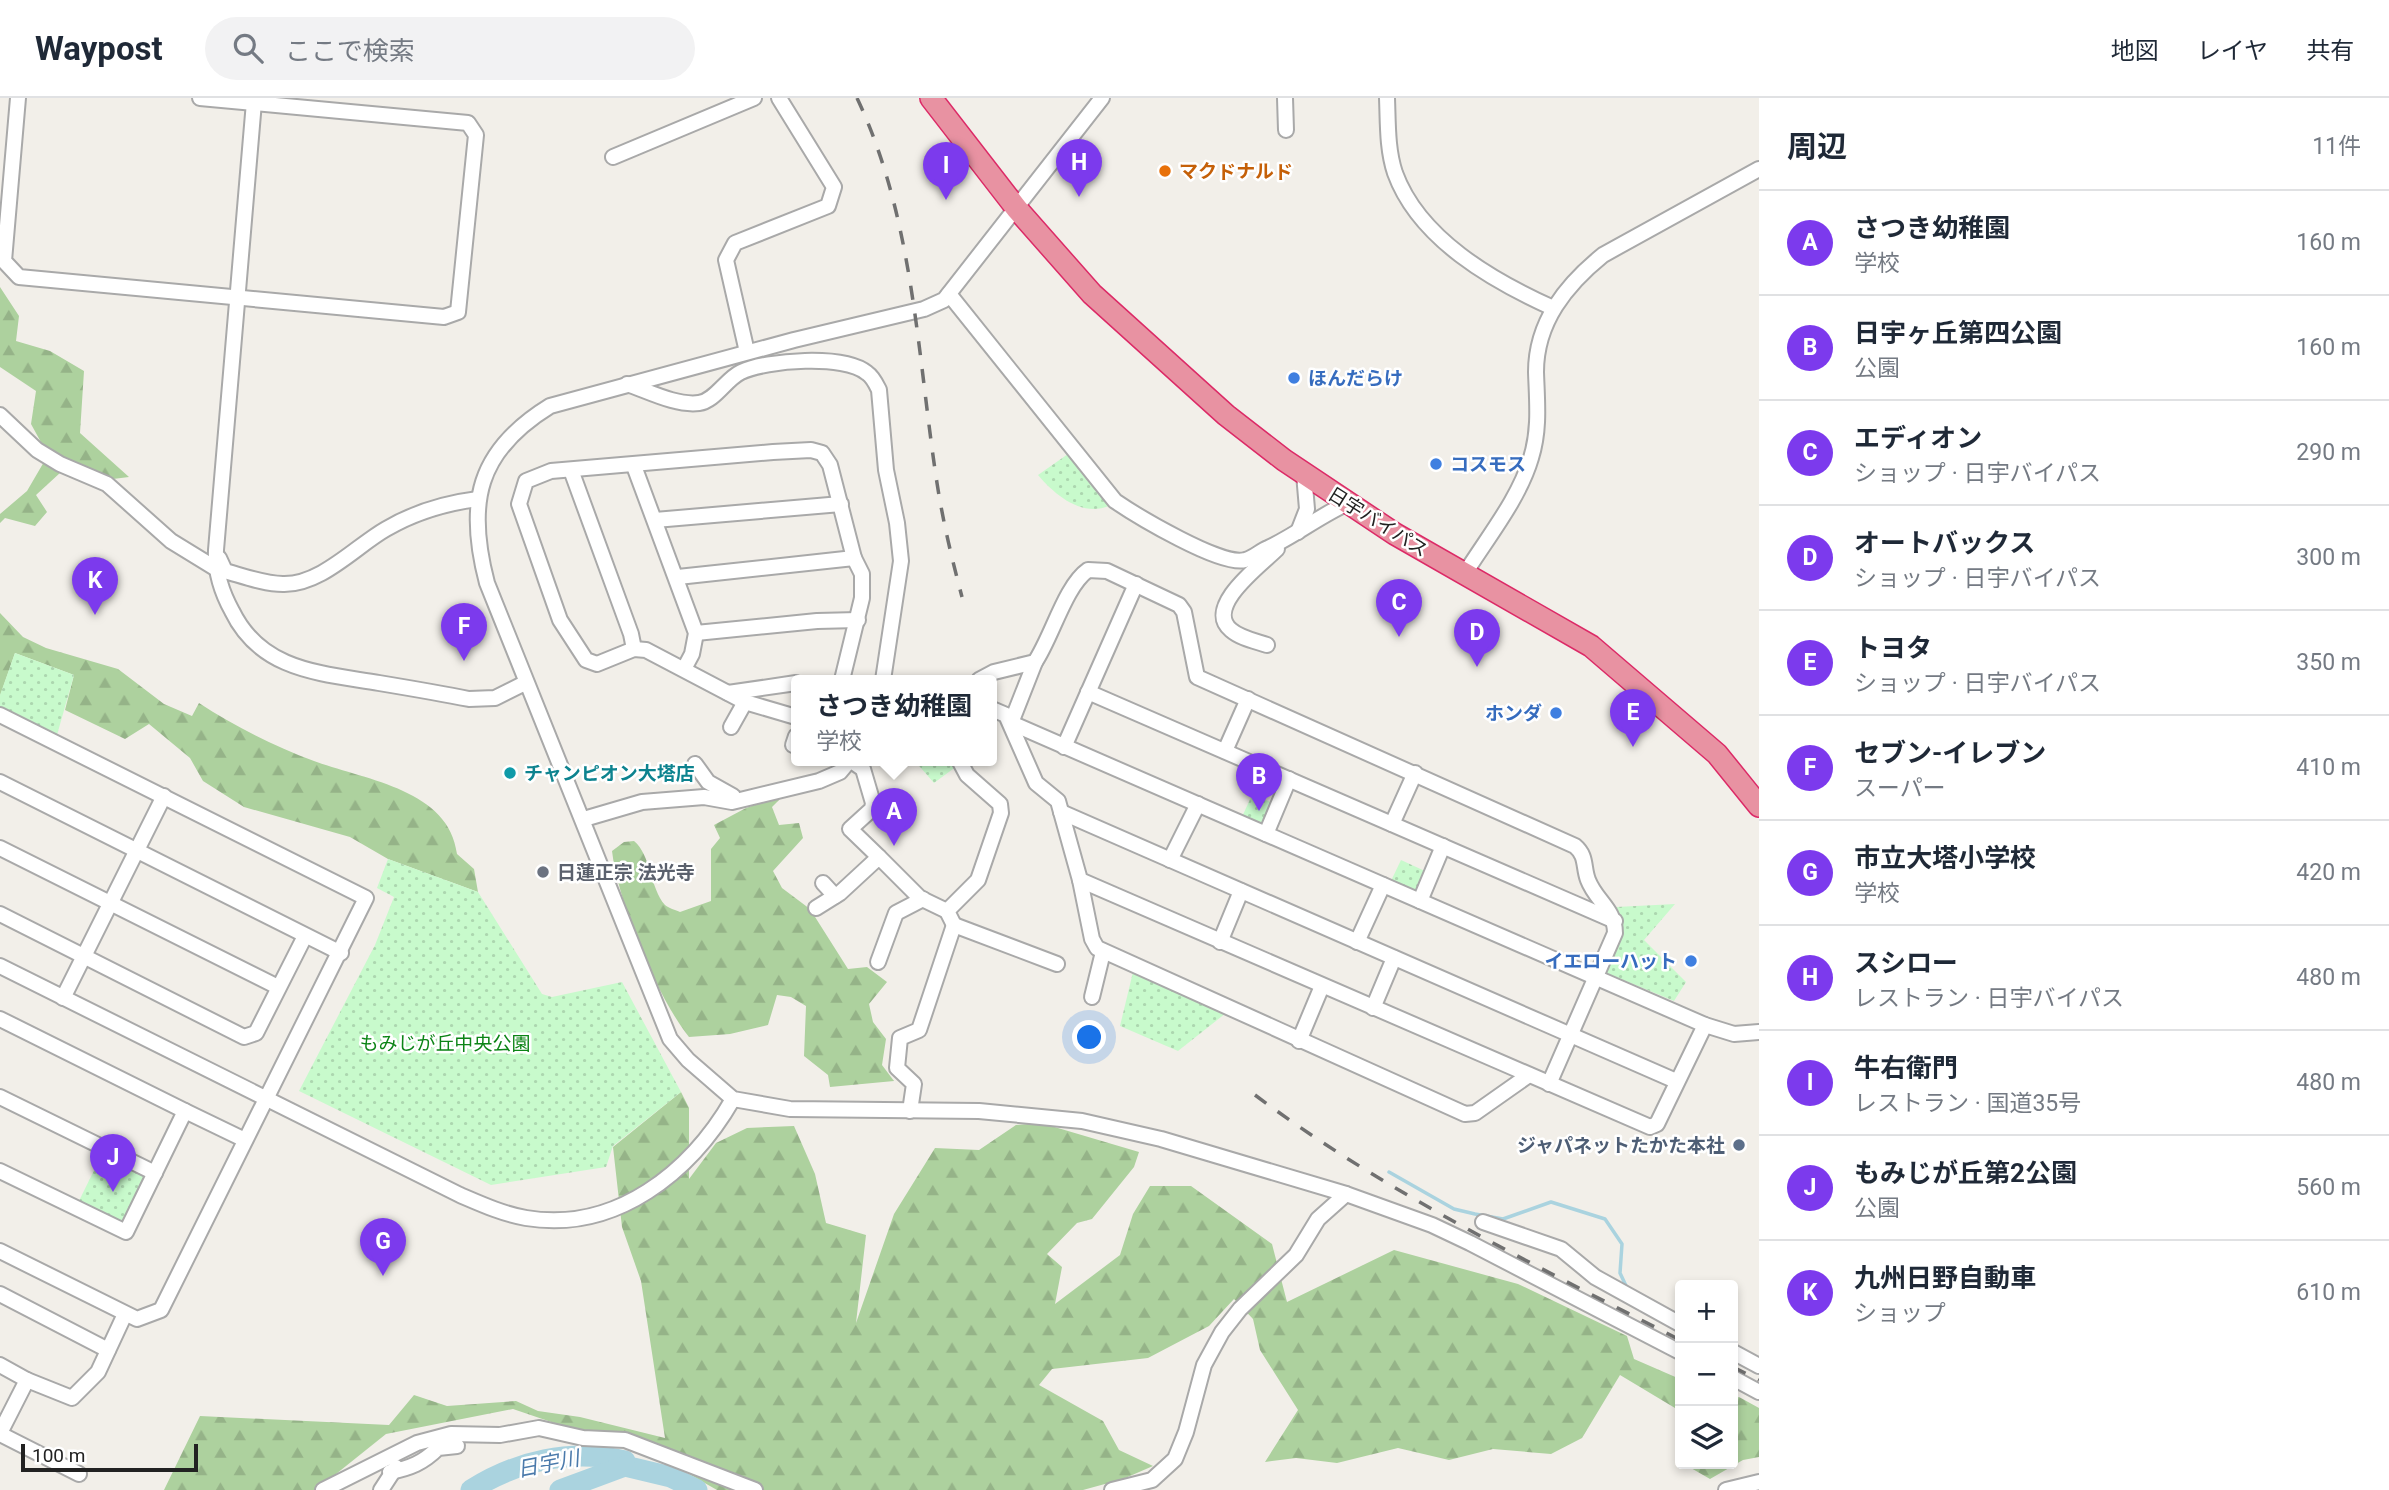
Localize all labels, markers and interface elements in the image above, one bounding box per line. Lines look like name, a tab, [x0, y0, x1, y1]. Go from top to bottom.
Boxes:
search box	[205, 17, 695, 80]
text: Waypost	[35, 29, 163, 68]
icon: search	[229, 29, 267, 67]
text: ここで検索	[285, 36, 415, 66]
text: 地図	[2111, 37, 2159, 65]
text: レイヤ	[2197, 37, 2268, 65]
text: 共有	[2306, 37, 2354, 65]
text: 周辺	[1787, 129, 1847, 164]
text: 11件	[2312, 133, 2361, 160]
pin: H	[1056, 139, 1102, 197]
pin: I	[923, 142, 969, 200]
place label: マクドナルド	[1179, 160, 1293, 183]
marker: マクドナルド	[1157, 163, 1173, 179]
text: さつき幼稚園	[1854, 213, 2010, 243]
text: A	[1802, 229, 1818, 256]
text: 160 m	[2296, 229, 2361, 256]
text: 学校	[1854, 250, 1900, 277]
text: 日宇ヶ丘第四公園	[1854, 318, 2062, 348]
text: B	[1803, 334, 1817, 361]
text: 160 m	[2296, 334, 2361, 361]
text: 公園	[1854, 355, 1900, 382]
place label: ほんだらけ	[1308, 367, 1403, 390]
marker: ほんだらけ	[1286, 370, 1302, 386]
text: エディオン	[1854, 423, 1982, 453]
text: C	[1802, 439, 1818, 466]
text: 290 m	[2296, 439, 2361, 466]
place label: コスモス	[1450, 453, 1526, 476]
marker: コスモス	[1428, 456, 1444, 472]
text: ショップ · 日宇バイパス	[1854, 460, 2101, 487]
street label: 日宇バイパス	[1324, 482, 1432, 562]
text: オートバックス	[1854, 528, 2035, 558]
text: D	[1803, 544, 1817, 571]
text: 300 m	[2296, 544, 2361, 571]
pin: K	[72, 557, 118, 615]
text: ショップ · 日宇バイパス	[1854, 565, 2101, 592]
pin: C	[1376, 579, 1422, 637]
pin: F	[441, 603, 487, 661]
pin: D	[1454, 609, 1500, 667]
text: トヨタ	[1854, 633, 1932, 663]
text: E	[1804, 649, 1816, 676]
text: 350 m	[2296, 649, 2361, 676]
text: ショップ · 日宇バイパス	[1854, 670, 2101, 697]
popup	[791, 675, 997, 766]
pin: E	[1610, 689, 1656, 747]
text: さつき幼稚園	[816, 691, 972, 721]
place label: ホンダ	[1485, 702, 1542, 725]
marker: ホンダ	[1548, 705, 1564, 721]
text: 学校	[816, 728, 862, 755]
text: セブン-イレブン	[1854, 738, 2046, 768]
pin: B	[1236, 753, 1282, 811]
text: F	[1804, 754, 1816, 781]
text: 410 m	[2296, 754, 2361, 781]
place label: チャンピオン大塔店	[524, 762, 695, 785]
marker: チャンピオン大塔店	[502, 765, 518, 781]
text: スーパー	[1854, 775, 1946, 802]
pin: A	[871, 788, 917, 846]
text: 市立大塔小学校	[1854, 843, 2036, 873]
text: G	[1802, 859, 1818, 886]
text: 420 m	[2296, 859, 2361, 886]
place label: 日蓮正宗 法光寺	[557, 861, 695, 884]
marker: 日蓮正宗 法光寺	[535, 864, 551, 880]
text: 学校	[1854, 880, 1900, 907]
text: スシロー	[1854, 948, 1958, 978]
place label: イエローハット	[1545, 950, 1677, 973]
marker: イエローハット	[1683, 953, 1699, 969]
text: H	[1802, 964, 1818, 991]
text: 480 m	[2296, 964, 2361, 991]
text: レストラン · 日宇バイパス	[1854, 985, 2124, 1012]
your location	[1072, 1020, 1106, 1054]
park label: もみじが丘中央公園	[359, 1032, 531, 1055]
text: 牛右衛門	[1854, 1053, 1958, 1083]
text: I	[1807, 1069, 1813, 1096]
text: 480 m	[2296, 1069, 2361, 1096]
text: レストラン · 国道35号	[1854, 1090, 2081, 1117]
pin: J	[90, 1134, 136, 1192]
place label: ジャパネットたかた本社	[1517, 1134, 1725, 1157]
marker: ジャパネットたかた本社	[1731, 1137, 1747, 1153]
text: もみじが丘第2公園	[1854, 1158, 2077, 1188]
text: J	[1804, 1174, 1816, 1201]
text: 560 m	[2296, 1174, 2361, 1201]
text: 公園	[1854, 1195, 1900, 1222]
pin: G	[360, 1218, 406, 1276]
text: 九州日野自動車	[1854, 1263, 2036, 1293]
text: K	[1803, 1279, 1817, 1306]
text: 610 m	[2296, 1279, 2361, 1306]
map controls	[1675, 1280, 1738, 1469]
button: +	[1675, 1280, 1738, 1343]
text: ショップ	[1854, 1300, 1946, 1327]
button: −	[1675, 1343, 1738, 1406]
button: layers	[1675, 1406, 1738, 1469]
scale bar	[21, 1441, 198, 1473]
text: 100 m	[32, 1444, 85, 1467]
water label: 日宇川	[515, 1446, 583, 1482]

